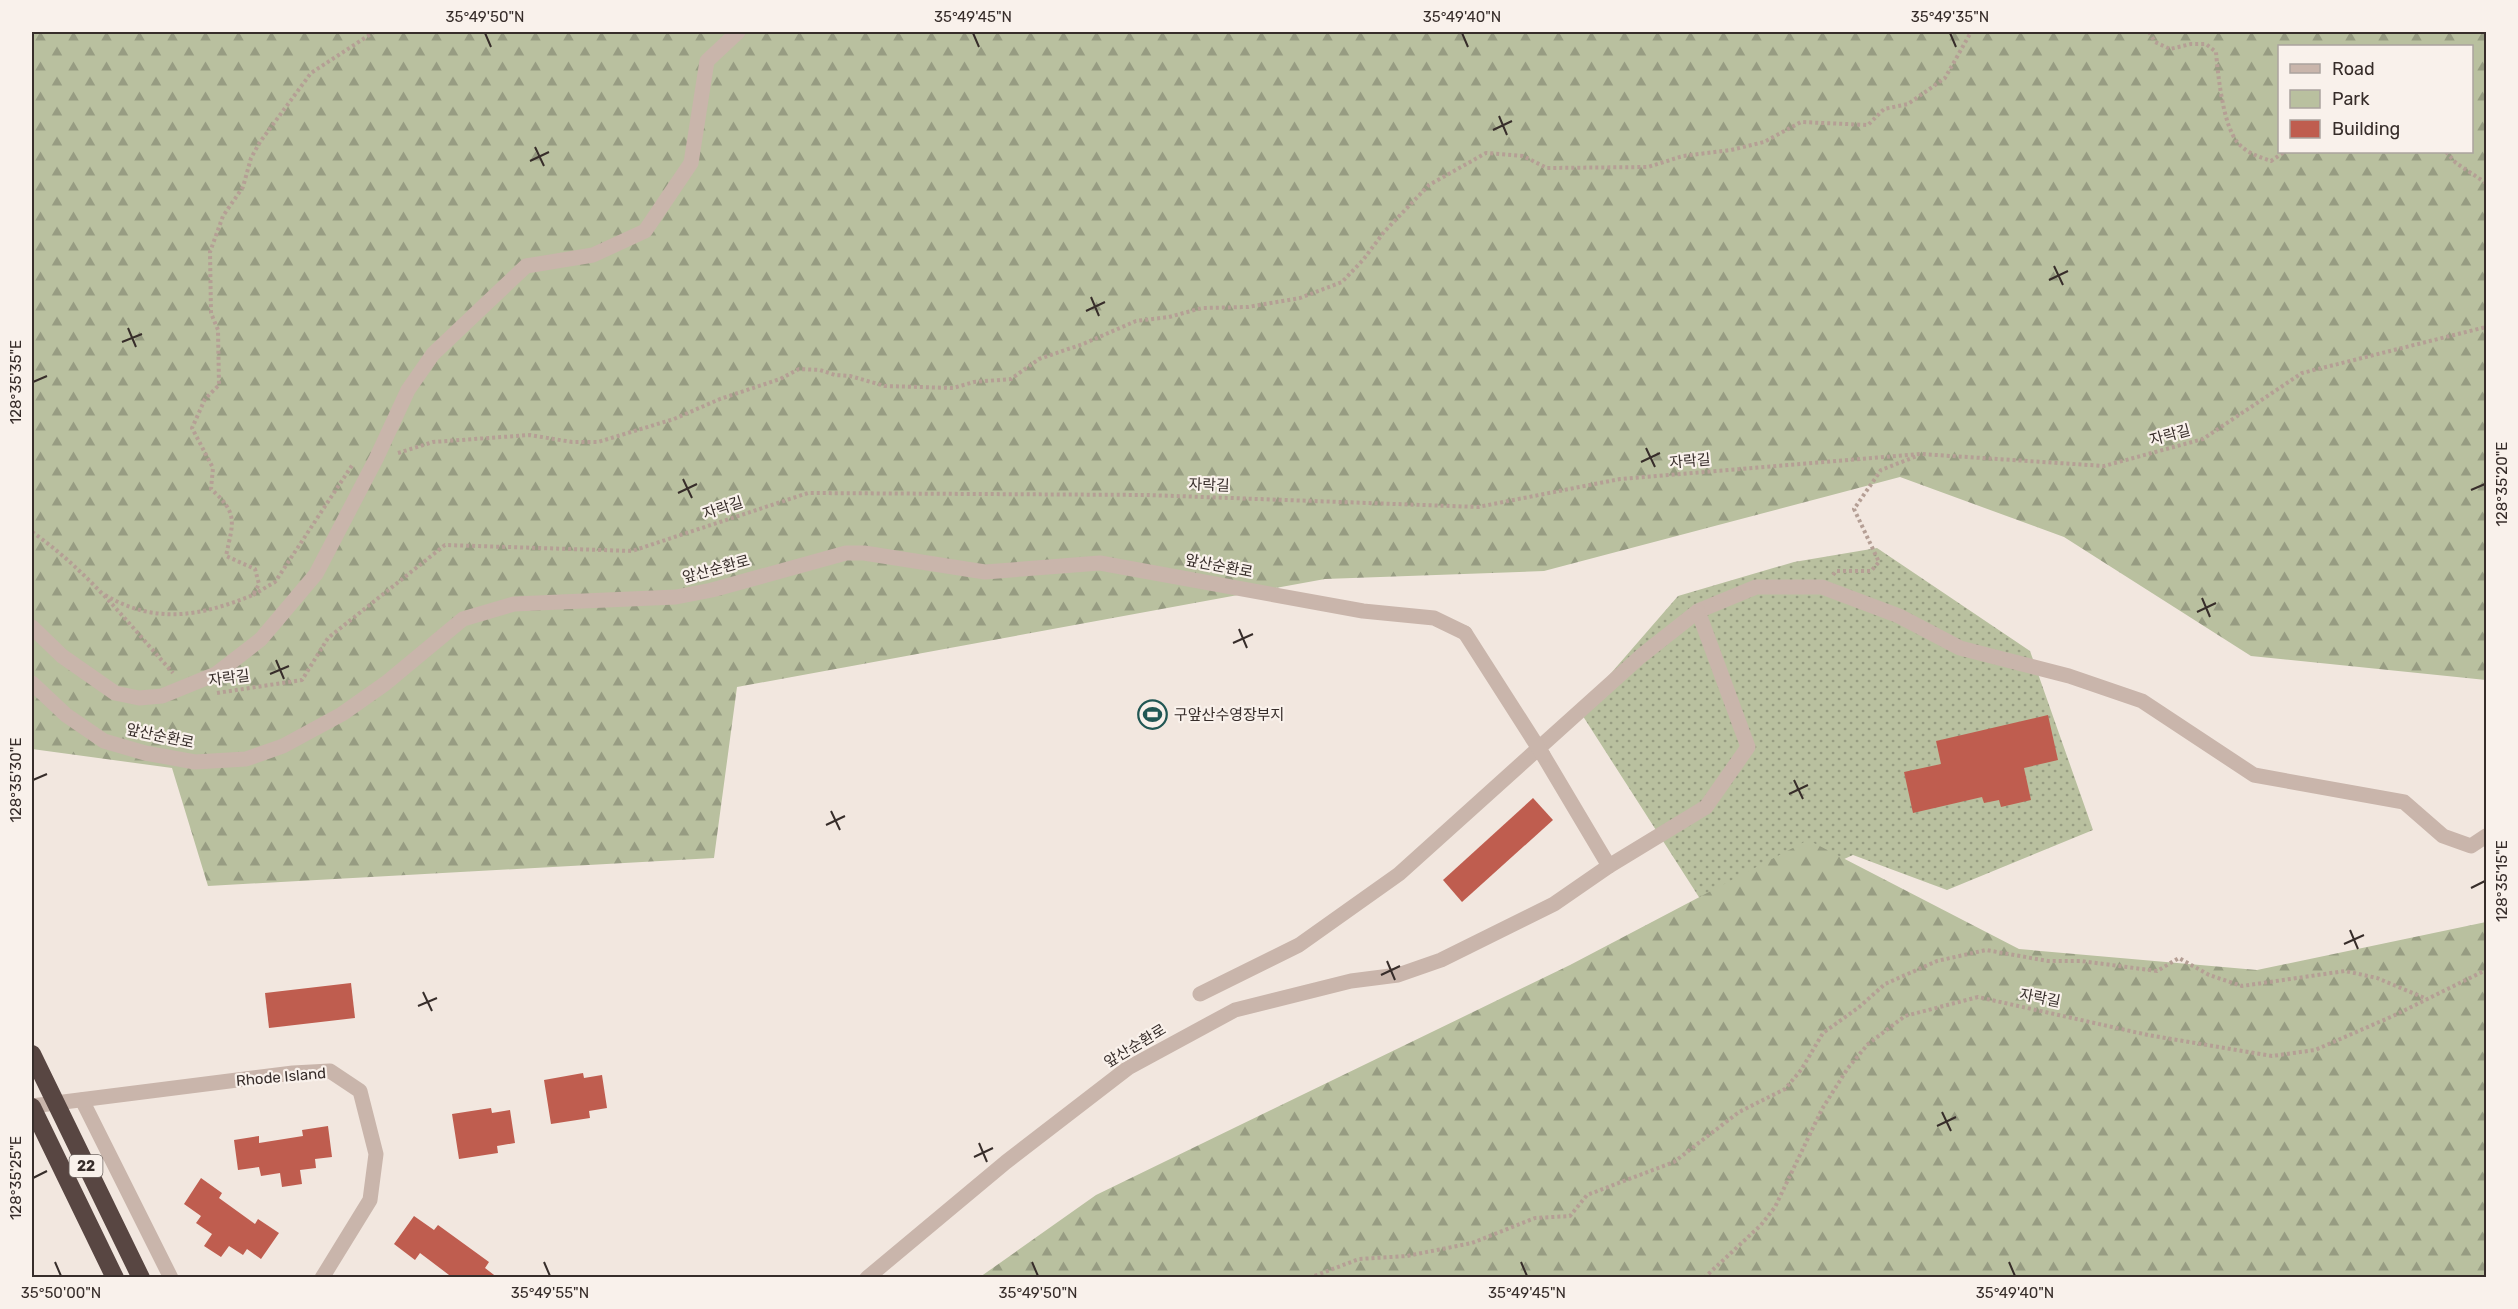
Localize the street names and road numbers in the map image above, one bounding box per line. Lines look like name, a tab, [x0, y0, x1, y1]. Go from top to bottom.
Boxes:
street label: 자락길	[2148, 421, 2192, 449]
street label: 자락길	[1669, 450, 1711, 472]
street label: 자락길	[1188, 475, 1230, 495]
street label: 자락길	[701, 493, 745, 523]
street label: 앞산순환로	[680, 551, 752, 587]
street label: 앞산순환로	[1183, 551, 1255, 581]
street label: 자락길	[207, 667, 251, 689]
street label: 앞산순환로	[124, 720, 196, 752]
street label: 자락길	[2018, 985, 2062, 1011]
street label: 앞산순환로	[1101, 1021, 1169, 1071]
street label: Rhode Island	[235, 1064, 327, 1090]
road number: 22	[70, 1155, 103, 1177]

